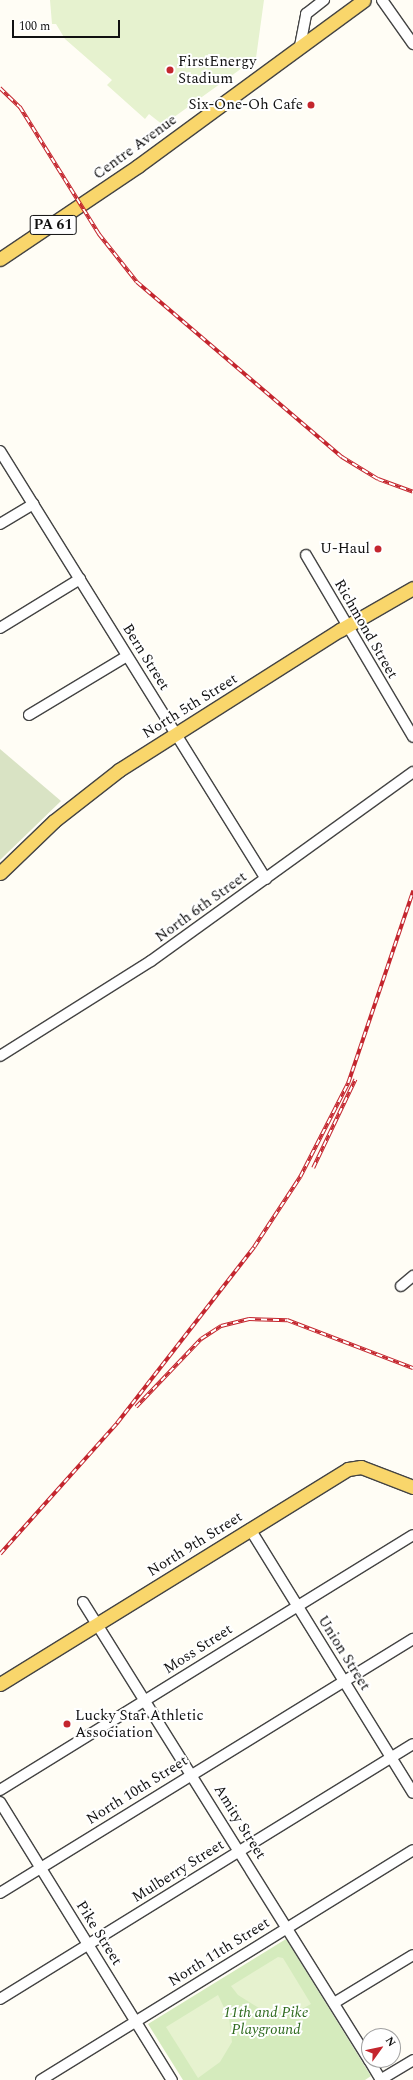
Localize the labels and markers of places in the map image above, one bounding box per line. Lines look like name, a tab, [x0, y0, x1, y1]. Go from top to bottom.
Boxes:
place label: FirstEnergy Stadium	[178, 52, 256, 87]
marker: FirstEnergy Stadium	[165, 65, 175, 75]
place label: Six-One-Oh Cafe	[189, 96, 303, 114]
marker: Six-One-Oh Cafe	[306, 100, 316, 110]
place label: U-Haul	[320, 540, 370, 558]
marker: U-Haul	[373, 544, 383, 554]
place label: Lucky Star Athletic Association	[75, 1706, 204, 1741]
marker: Lucky Star Athletic Association	[62, 1719, 72, 1729]

